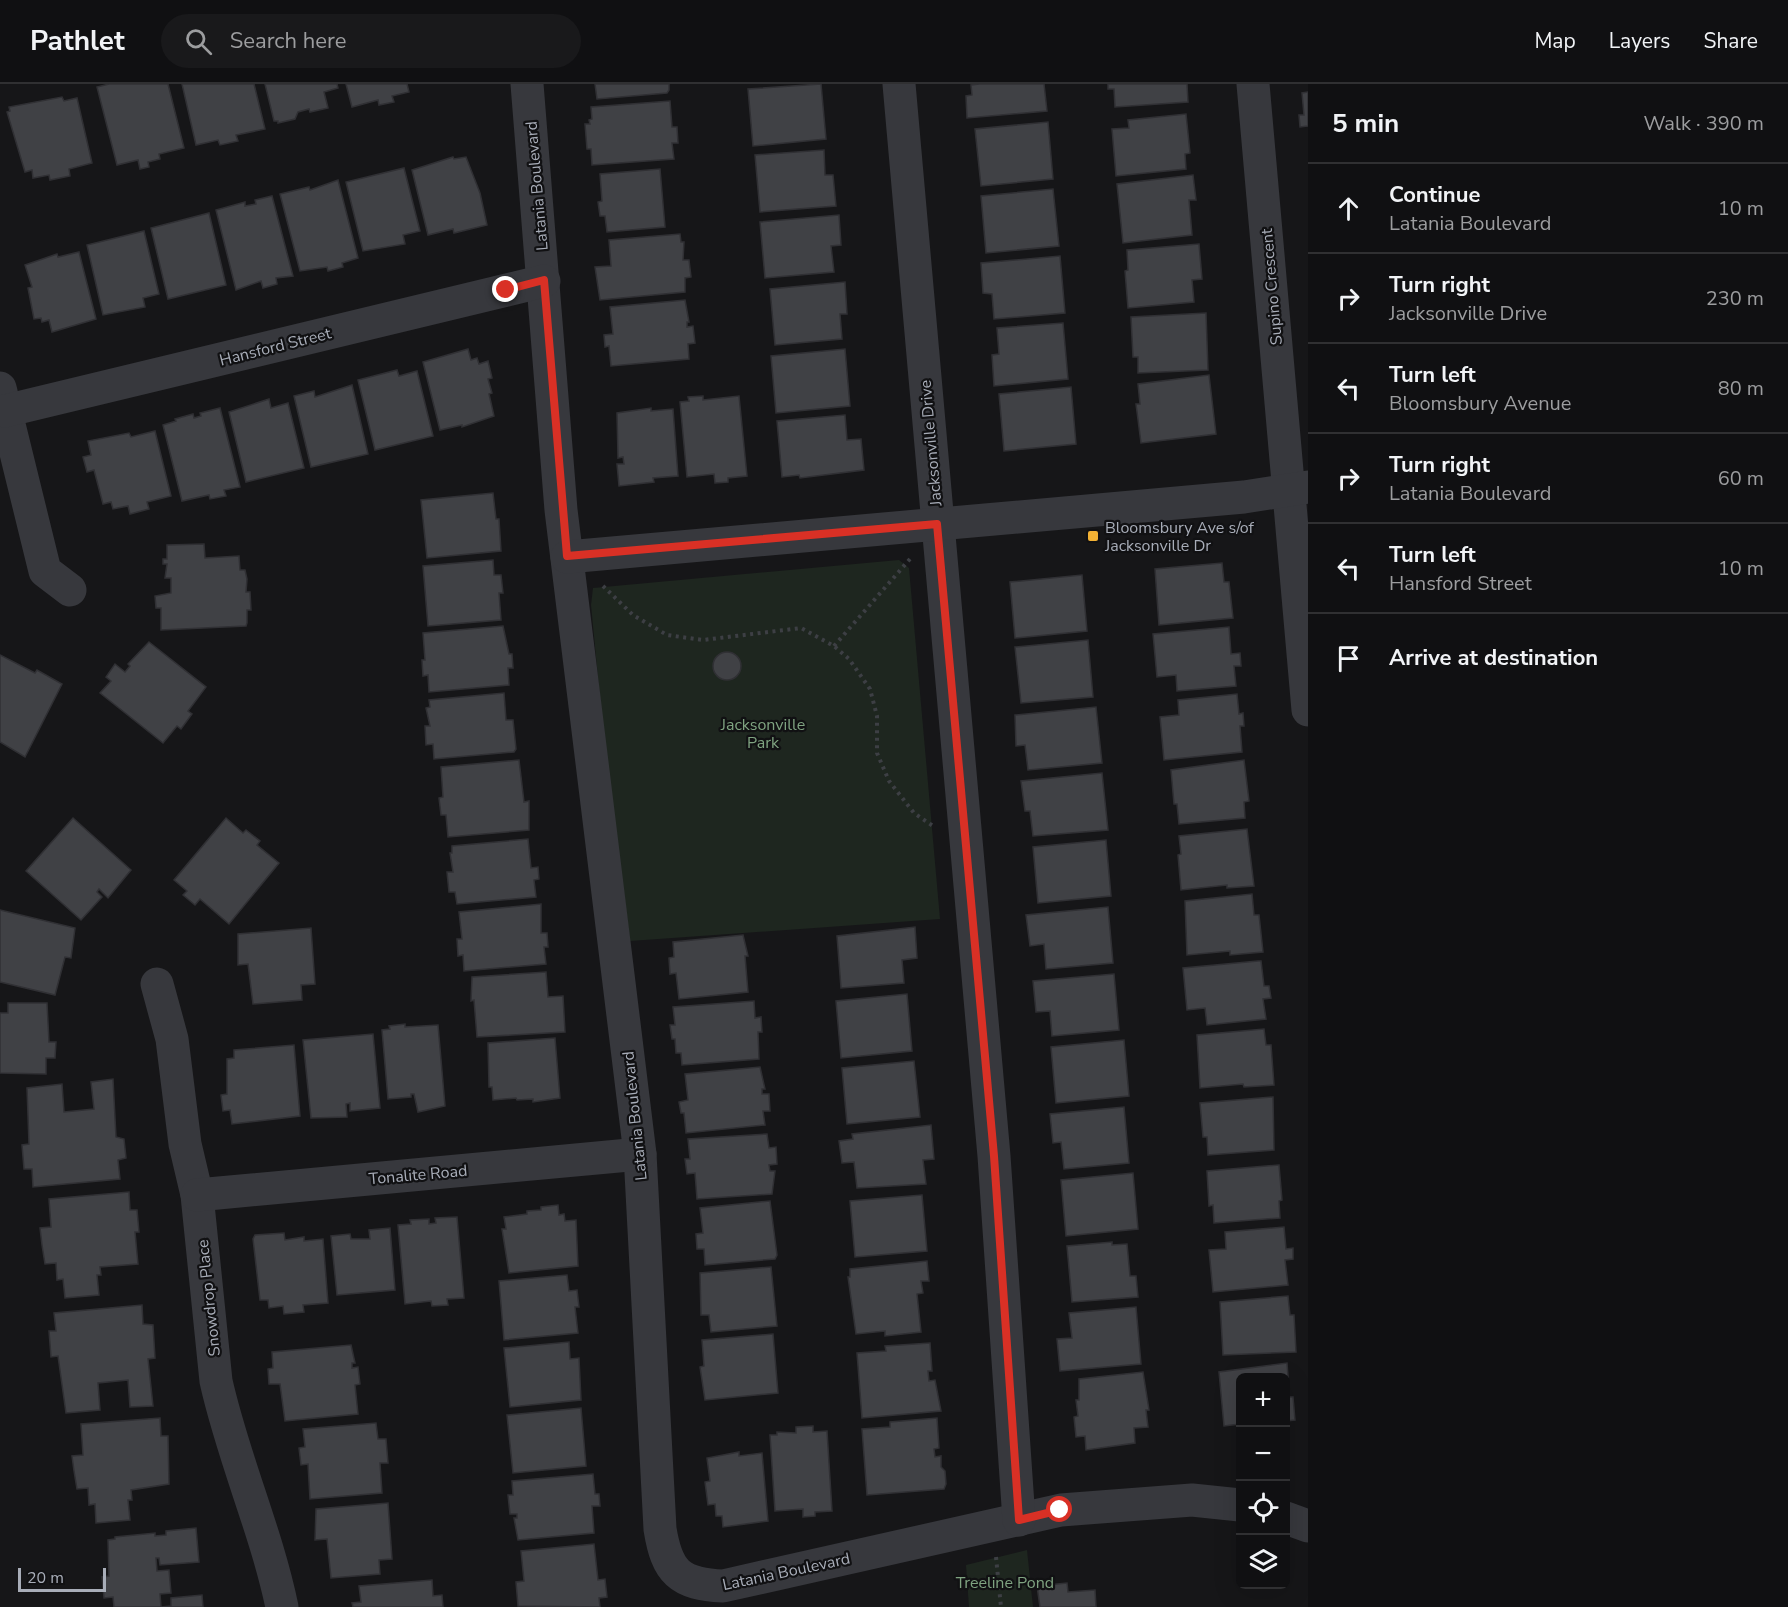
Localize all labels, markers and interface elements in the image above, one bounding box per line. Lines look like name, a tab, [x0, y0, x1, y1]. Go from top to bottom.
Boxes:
search box	[161, 14, 581, 68]
text: Pathlet	[30, 22, 125, 60]
icon: search	[182, 25, 215, 58]
text: Search here	[230, 26, 346, 56]
text: Map	[1534, 27, 1576, 55]
text: Layers	[1609, 27, 1670, 55]
text: Share	[1703, 27, 1758, 55]
text: 5 min	[1332, 106, 1399, 141]
text: Walk · 390 m	[1644, 110, 1764, 137]
street label: Latania Boulevard	[520, 120, 554, 252]
text: Continue	[1389, 180, 1480, 210]
icon: ahead	[1332, 192, 1365, 225]
text: 10 m	[1718, 195, 1764, 222]
text: Latania Boulevard	[1389, 210, 1551, 237]
street label: Supino Crescent	[1256, 227, 1288, 346]
text: Turn right	[1389, 270, 1490, 300]
route end	[492, 276, 518, 302]
icon: right	[1332, 282, 1365, 315]
text: 230 m	[1706, 285, 1764, 312]
text: Jacksonville Drive	[1389, 300, 1547, 327]
street label: Hansford Street	[217, 322, 334, 371]
text: Turn left	[1389, 360, 1476, 390]
icon: left	[1332, 372, 1365, 405]
text: 80 m	[1718, 375, 1764, 402]
street label: Jacksonville Drive	[915, 379, 948, 508]
text: Bloomsbury Avenue	[1389, 390, 1571, 417]
text: Turn right	[1389, 450, 1490, 480]
icon: right	[1332, 462, 1365, 495]
text: 60 m	[1718, 465, 1764, 492]
text: Latania Boulevard	[1389, 480, 1551, 507]
place label: Bloomsbury Ave s/of Jacksonville Dr	[1104, 517, 1255, 557]
marker: Bloomsbury Ave s/of Jacksonville Dr	[1086, 529, 1100, 543]
text: Turn left	[1389, 540, 1476, 570]
icon: left	[1332, 552, 1365, 585]
text: 10 m	[1718, 555, 1764, 582]
text: Hansford Street	[1389, 570, 1532, 597]
icon: arrive	[1332, 642, 1365, 675]
text: Arrive at destination	[1389, 643, 1598, 673]
park label: Jacksonville Park	[720, 714, 805, 754]
street label: Latania Boulevard	[617, 1050, 653, 1182]
street label: Tonalite Road	[368, 1160, 468, 1190]
street label: Snowdrop Place	[192, 1238, 226, 1357]
map controls	[1236, 1373, 1290, 1589]
button: +	[1236, 1373, 1290, 1427]
button: −	[1236, 1427, 1290, 1481]
button: locate	[1236, 1481, 1290, 1535]
route start	[1046, 1496, 1072, 1522]
button: layers	[1236, 1535, 1290, 1589]
street label: Latania Boulevard	[720, 1548, 852, 1596]
scale bar	[18, 1565, 106, 1592]
text: 20 m	[27, 1567, 64, 1589]
park label: Treeline Pond	[956, 1572, 1054, 1594]

